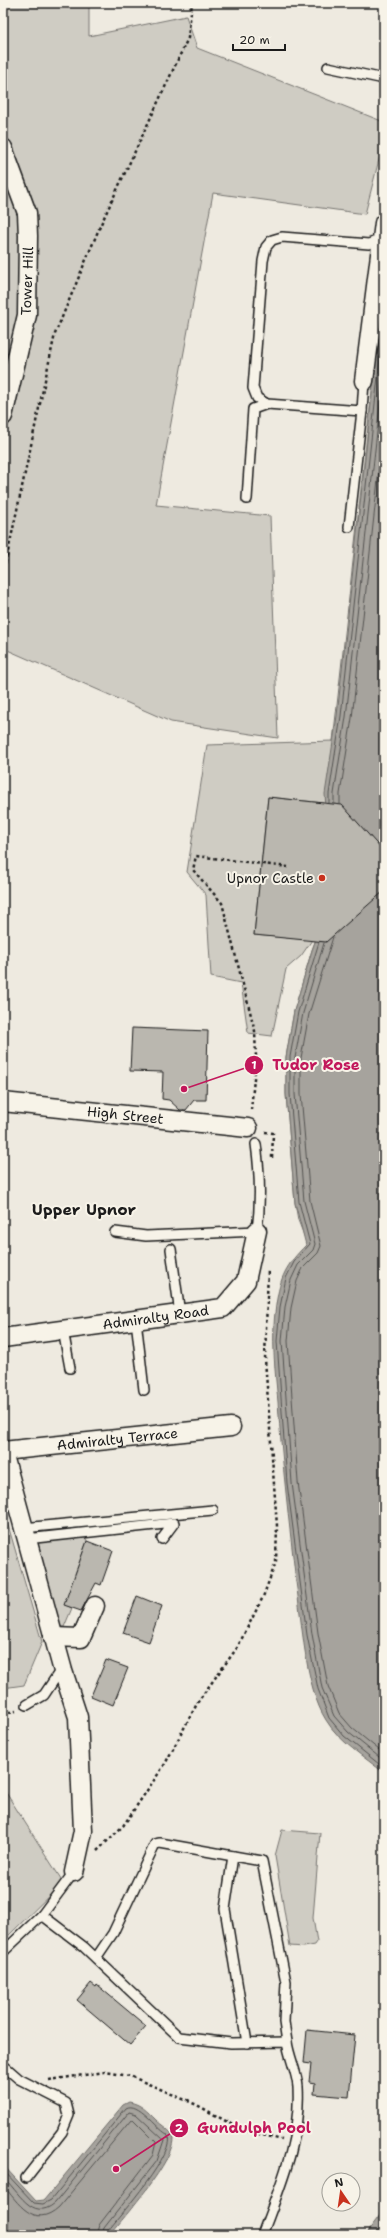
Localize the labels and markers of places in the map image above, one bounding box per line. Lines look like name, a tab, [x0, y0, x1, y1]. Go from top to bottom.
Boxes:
place label: Upnor Castle	[227, 869, 314, 887]
marker: Upnor Castle	[317, 873, 327, 883]
callout: Tudor Rose	[244, 1051, 368, 1078]
callout: Gundulph Pool	[169, 2114, 319, 2141]

